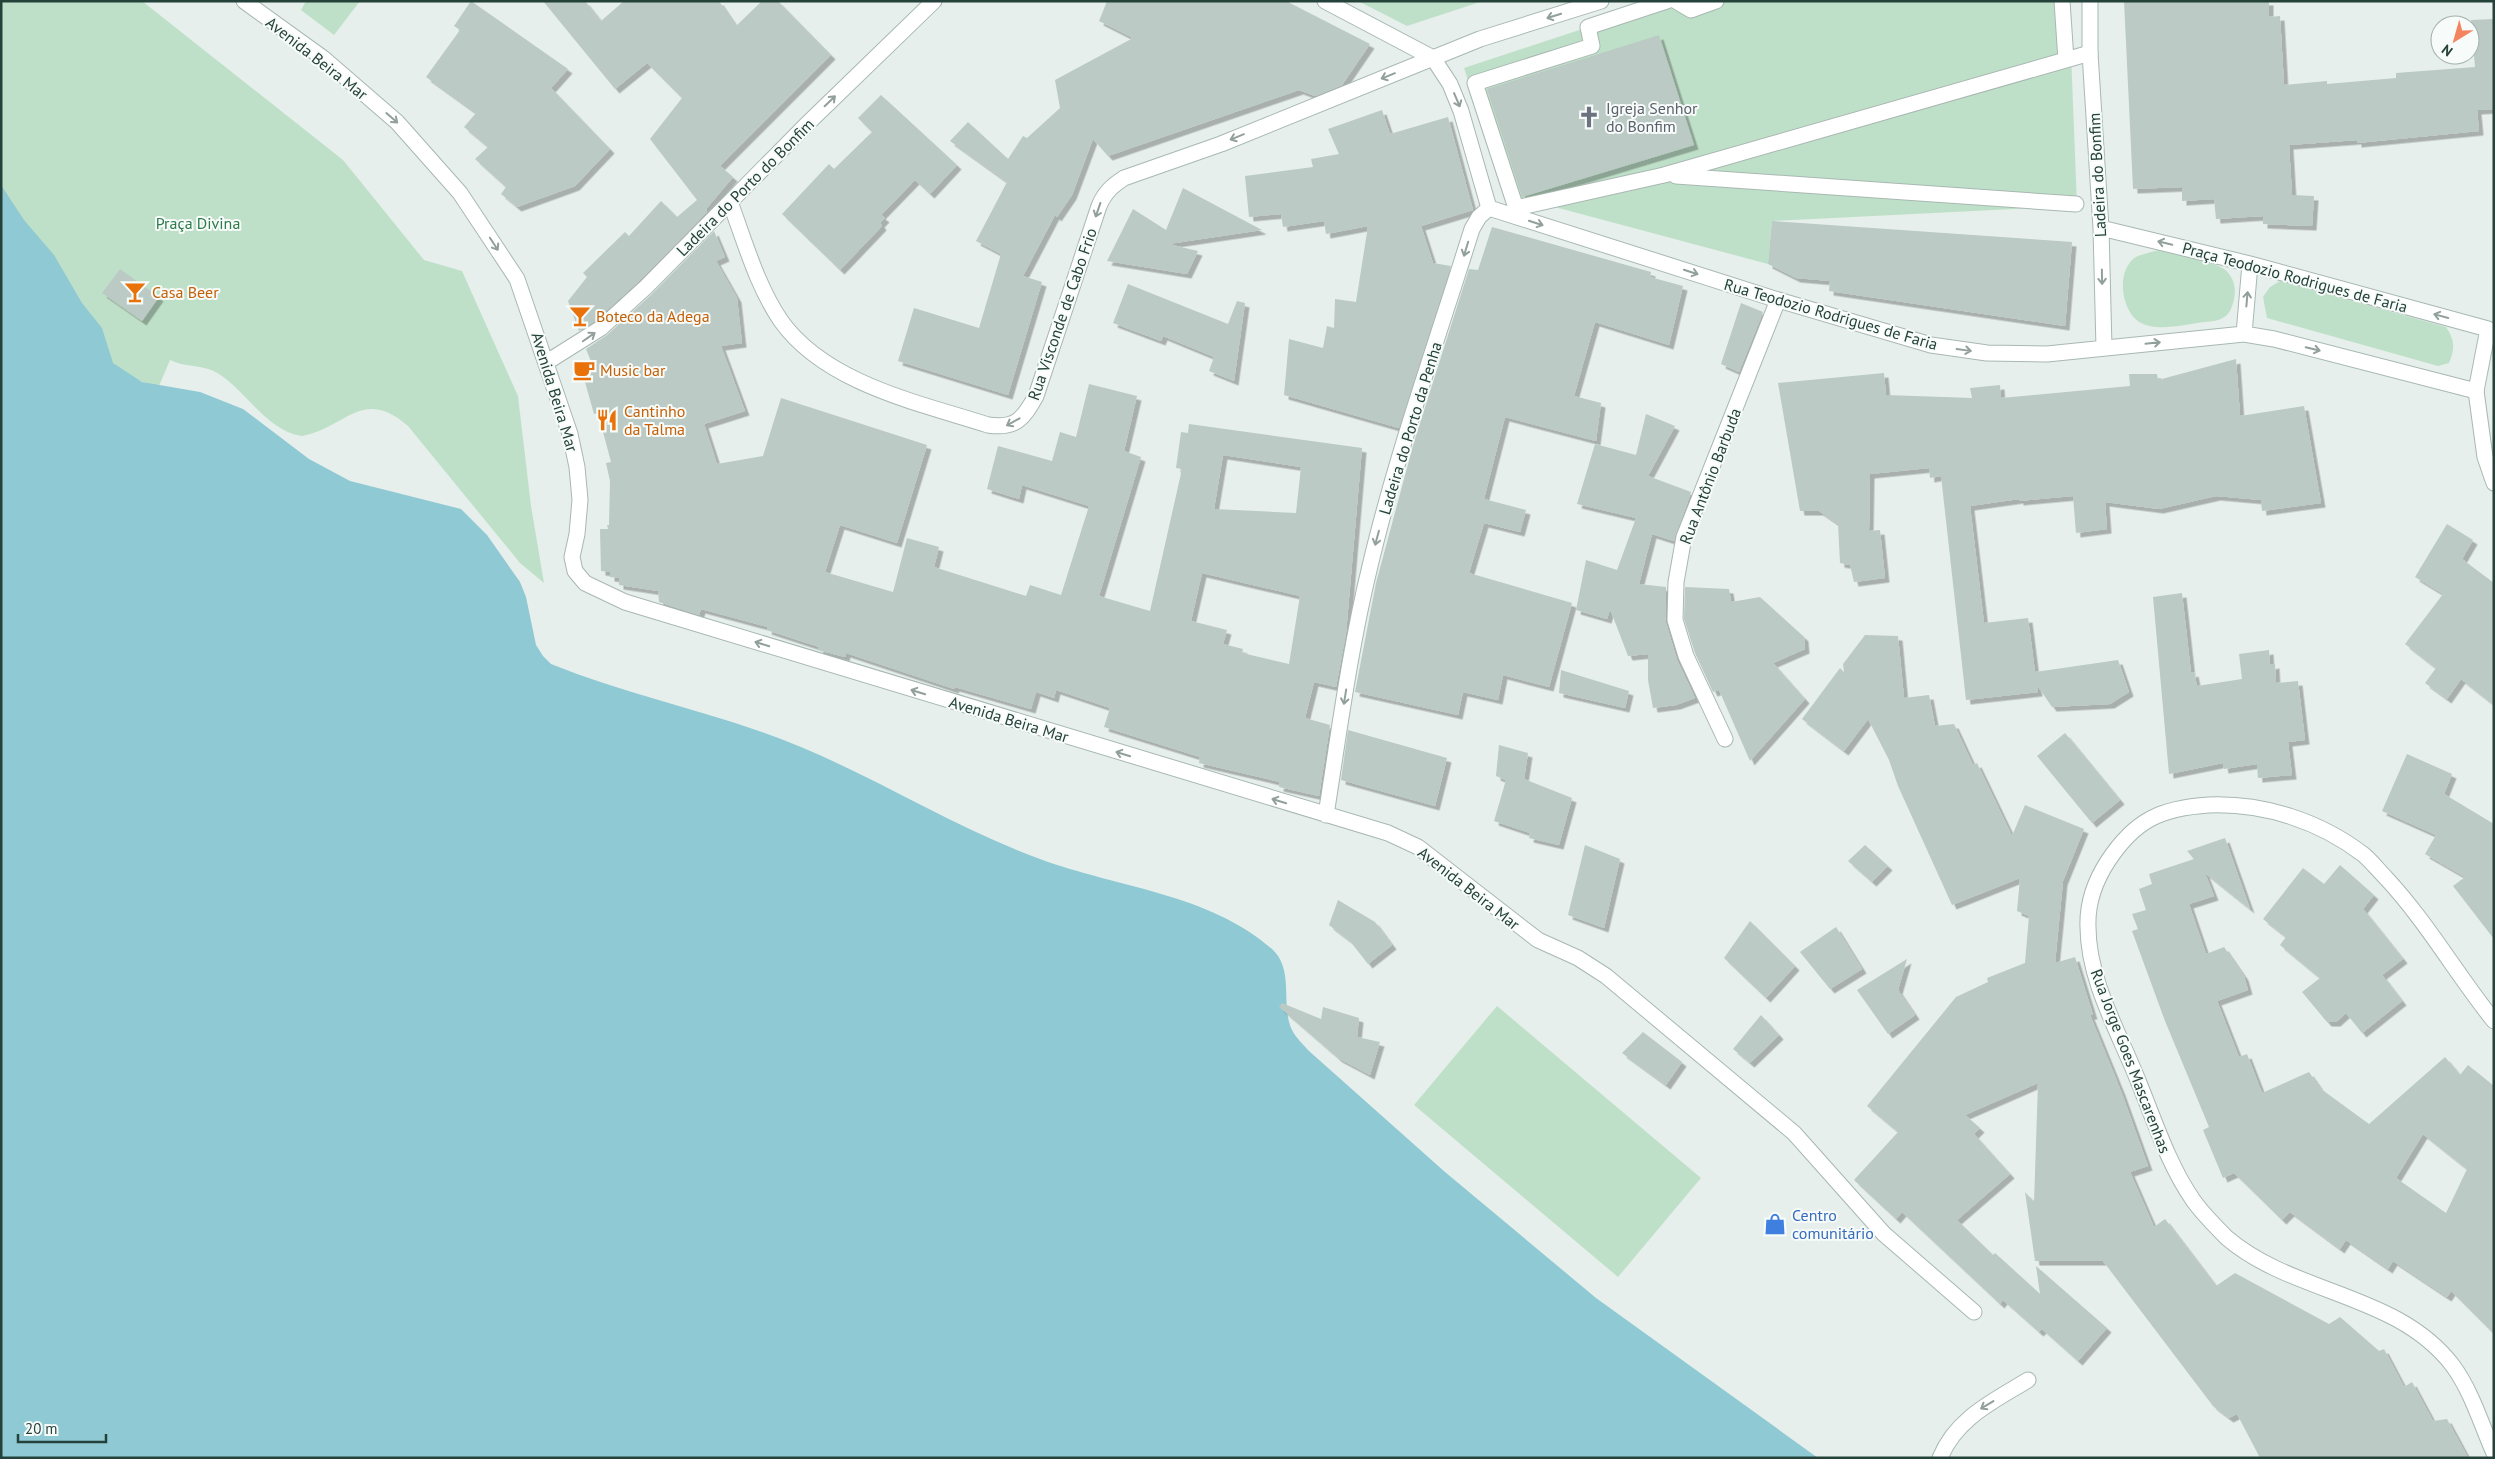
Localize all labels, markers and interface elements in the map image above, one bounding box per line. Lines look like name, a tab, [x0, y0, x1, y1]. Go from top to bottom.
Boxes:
one-way arrow	[1547, 11, 1563, 21]
street label: Avenida Beira Mar	[262, 12, 372, 104]
north arrow	[2430, 15, 2480, 65]
text: N	[2438, 40, 2456, 60]
one-way arrow	[1380, 73, 1395, 82]
one-way arrow	[1453, 93, 1462, 108]
one-way arrow	[824, 95, 837, 107]
place label: Igreja Senhor do Bonfim	[1606, 98, 1698, 136]
church icon: Igreja Senhor do Bonfim	[1576, 104, 1602, 130]
one-way arrow	[385, 112, 398, 124]
street label: Ladeira do Bonfim	[2084, 112, 2110, 238]
street label: Ladeira do Porto do Bonfim	[672, 114, 818, 260]
one-way arrow	[1230, 133, 1245, 143]
one-way arrow	[1093, 201, 1102, 217]
park label: Praça Divina	[156, 213, 240, 233]
one-way arrow	[1527, 218, 1543, 228]
street label: Rua Visconde de Cabo Frio	[1023, 225, 1101, 403]
one-way arrow	[489, 236, 499, 250]
street label: Praça Teodozio Rodrigues de Faria	[2180, 237, 2410, 317]
one-way arrow	[2158, 238, 2174, 247]
one-way arrow	[1460, 240, 1470, 256]
one-way arrow	[1682, 268, 1698, 277]
one-way arrow	[2097, 268, 2107, 284]
street label: Rua Teodozio Rodrigues de Faria	[1722, 274, 1940, 354]
bar icon: Casa Beer	[122, 279, 148, 305]
place label: Casa Beer	[152, 282, 219, 302]
one-way arrow	[2242, 291, 2252, 307]
bar icon: Boteco da Adega	[567, 303, 593, 329]
place label: Boteco da Adega	[596, 306, 710, 326]
one-way arrow	[2433, 311, 2449, 321]
street label: Avenida Beira Mar	[527, 330, 583, 455]
one-way arrow	[582, 332, 596, 342]
one-way arrow	[2144, 338, 2160, 348]
street label: Ladeira do Porto da Penha	[1374, 339, 1446, 517]
one-way arrow	[1956, 345, 1972, 355]
one-way arrow	[2304, 345, 2320, 354]
cafe icon: Music bar	[571, 357, 597, 383]
place label: Music bar	[600, 360, 666, 380]
place label: Cantinho da Talma	[624, 401, 685, 439]
street label: Rua Antônio Barbuda	[1675, 405, 1745, 547]
restaurant icon: Cantinho da Talma	[594, 407, 620, 433]
one-way arrow	[1007, 418, 1021, 428]
one-way arrow	[1372, 529, 1382, 545]
one-way arrow	[755, 639, 771, 649]
one-way arrow	[910, 686, 926, 696]
one-way arrow	[1339, 689, 1349, 705]
street label: Avenida Beira Mar	[947, 691, 1072, 747]
one-way arrow	[1116, 749, 1132, 758]
one-way arrow	[1272, 796, 1287, 805]
street label: Avenida Beira Mar	[1414, 842, 1524, 934]
street label: Rua Jorge Goes Mascarenhas	[2087, 966, 2175, 1156]
place label: Centro comunitário	[1792, 1205, 1874, 1243]
shop icon: Centro comunitário	[1762, 1211, 1788, 1237]
one-way arrow	[1980, 1401, 1994, 1411]
scale bar	[18, 1412, 105, 1444]
text: 20 m	[25, 1419, 58, 1438]

